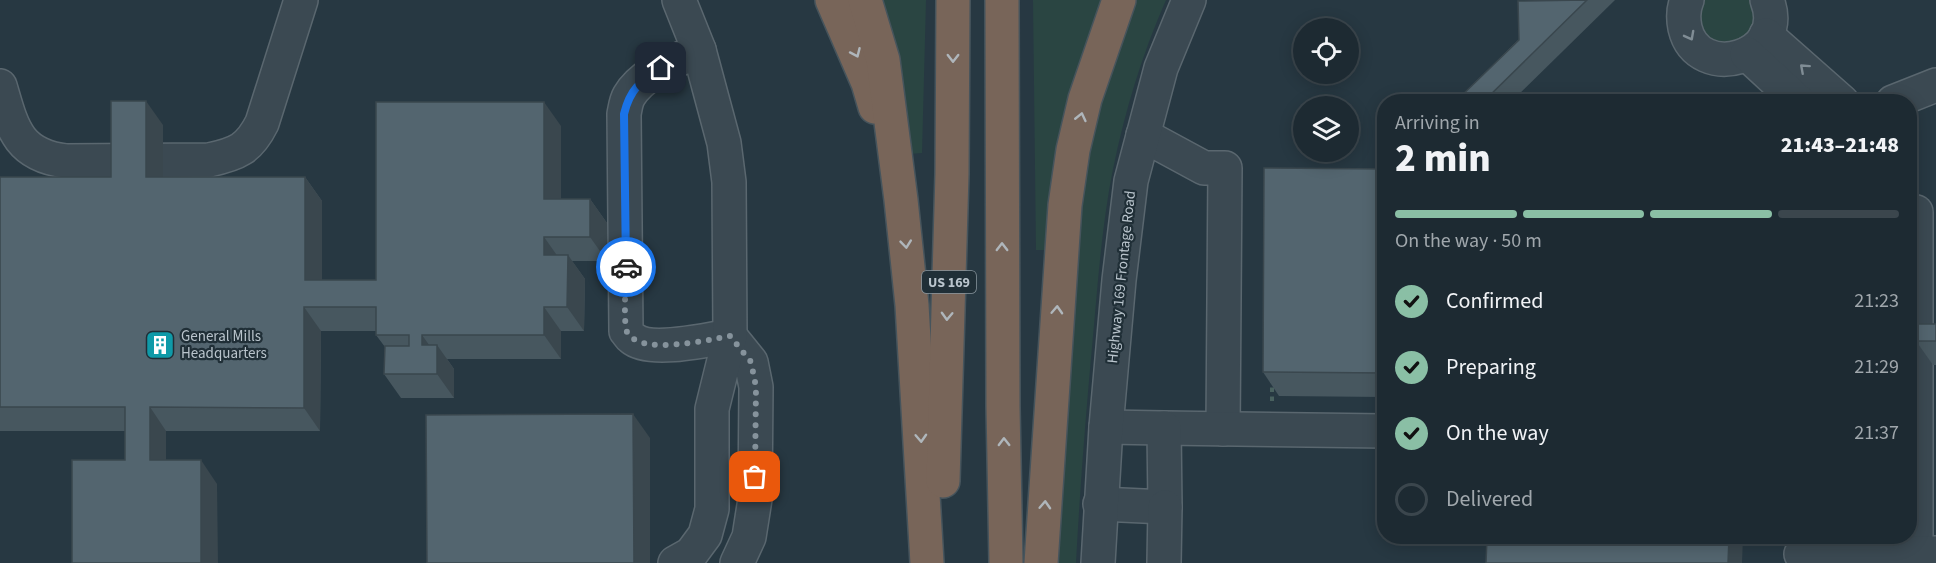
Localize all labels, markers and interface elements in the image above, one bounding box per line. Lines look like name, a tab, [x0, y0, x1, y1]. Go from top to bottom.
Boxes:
map controls	[1293, 18, 1359, 162]
button: locate	[1293, 18, 1359, 84]
one-way arrow	[1683, 30, 1694, 40]
pin	[635, 42, 686, 93]
one-way arrow	[848, 47, 860, 58]
icon: home	[644, 51, 677, 84]
one-way arrow	[947, 54, 959, 63]
one-way arrow	[1800, 64, 1811, 75]
button: layers	[1293, 96, 1359, 162]
text: Arriving in	[1395, 109, 1480, 137]
one-way arrow	[1074, 112, 1087, 122]
text: 21:43–21:48	[1781, 129, 1899, 161]
text: 2 min	[1395, 131, 1491, 187]
street label: Highway 169 Frontage Road	[1102, 190, 1141, 364]
text: On the way · 50 m	[1395, 227, 1542, 255]
courier	[596, 237, 656, 297]
one-way arrow	[899, 239, 911, 248]
one-way arrow	[996, 242, 1008, 251]
icon: car	[610, 251, 643, 284]
road number: US 169	[922, 271, 976, 293]
icon: check	[1395, 285, 1428, 318]
text: Confirmed	[1446, 285, 1543, 317]
text: 21:23	[1854, 287, 1899, 315]
one-way arrow	[1050, 306, 1063, 315]
one-way arrow	[941, 312, 954, 321]
place label: General Mills Headquarters	[181, 326, 267, 364]
building icon: General Mills Headquarters	[144, 329, 176, 361]
icon: check	[1395, 351, 1428, 384]
text: Preparing	[1446, 351, 1536, 383]
text: 21:29	[1854, 353, 1899, 381]
icon: check	[1395, 417, 1428, 450]
text: On the way	[1446, 417, 1549, 449]
text: 21:37	[1854, 419, 1899, 447]
one-way arrow	[914, 433, 927, 442]
one-way arrow	[997, 437, 1010, 446]
pin	[729, 451, 780, 502]
icon: bag	[738, 460, 771, 493]
text: Delivered	[1446, 483, 1533, 515]
one-way arrow	[1039, 500, 1052, 509]

